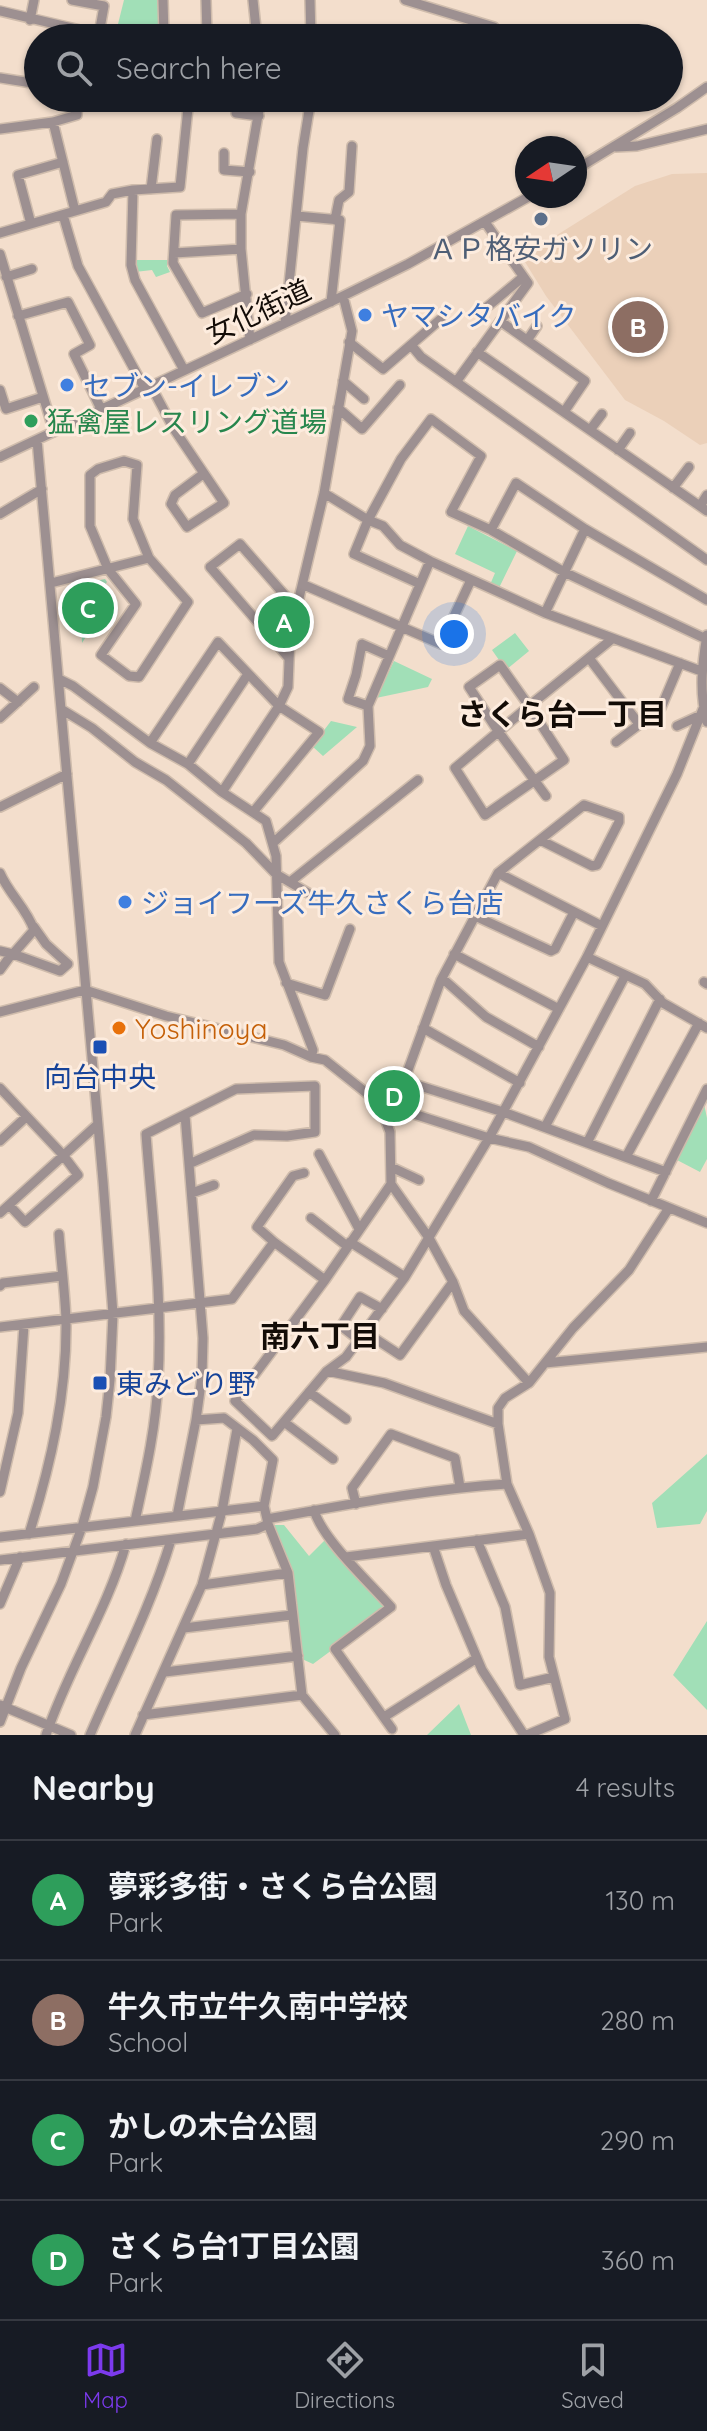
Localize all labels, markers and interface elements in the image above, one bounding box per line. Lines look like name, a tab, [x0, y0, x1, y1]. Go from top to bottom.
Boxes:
search box	[24, 24, 683, 112]
icon: search	[52, 46, 96, 90]
text: Search here	[116, 49, 282, 87]
north arrow	[515, 136, 587, 208]
marker: ＡＰ格安ガソリン	[532, 210, 550, 228]
place label: ＡＰ格安ガソリン	[429, 231, 653, 266]
street label: 女化街道	[200, 271, 316, 351]
pin: B	[612, 297, 664, 357]
place label: ヤマシタバイク	[381, 298, 576, 333]
marker: ヤマシタバイク	[356, 306, 374, 324]
place label: セブン-イレブン	[83, 368, 290, 403]
marker: セブン-イレブン	[58, 376, 76, 394]
place label: 猛禽屋レスリング道場	[47, 404, 327, 439]
marker: 猛禽屋レスリング道場	[22, 412, 40, 430]
pin: C	[62, 578, 114, 638]
pin: A	[258, 592, 310, 652]
your location	[434, 614, 474, 654]
district label: さくら台一丁目	[457, 695, 667, 733]
place label: ジョイフーズ牛久さくら台店	[141, 885, 504, 920]
marker: ジョイフーズ牛久さくら台店	[116, 893, 134, 911]
place label: Yoshinoya	[135, 1011, 267, 1046]
marker: Yoshinoya	[110, 1019, 128, 1037]
marker: 向台中央	[91, 1038, 109, 1056]
place label: 向台中央	[44, 1059, 156, 1094]
pin: D	[368, 1066, 420, 1126]
district label: 南六丁目	[260, 1317, 380, 1355]
place label: 東みどり野	[116, 1366, 256, 1401]
marker: 東みどり野	[91, 1374, 109, 1392]
text: Nearby	[32, 1766, 155, 1809]
text: 4 results	[576, 1771, 675, 1804]
text: 夢彩多街・さくら台公園	[108, 1867, 438, 1905]
text: A	[50, 1884, 66, 1917]
text: 130 m	[605, 1884, 675, 1917]
text: Park	[108, 1906, 163, 1939]
text: 牛久市立牛久南中学校	[108, 1987, 408, 2025]
text: B	[49, 2004, 67, 2037]
text: 280 m	[600, 2004, 675, 2037]
text: School	[108, 2026, 188, 2059]
text: かしの木台公園	[108, 2107, 318, 2145]
text: C	[50, 2124, 66, 2157]
text: 290 m	[600, 2124, 675, 2157]
text: Park	[108, 2146, 163, 2179]
text: さくら台1丁目公園	[108, 2227, 360, 2265]
text: D	[49, 2244, 67, 2277]
text: 360 m	[601, 2244, 675, 2277]
text: Park	[108, 2266, 163, 2299]
tab: Map	[83, 2338, 128, 2414]
tab: Directions	[294, 2338, 395, 2414]
tab: Saved	[561, 2338, 624, 2414]

